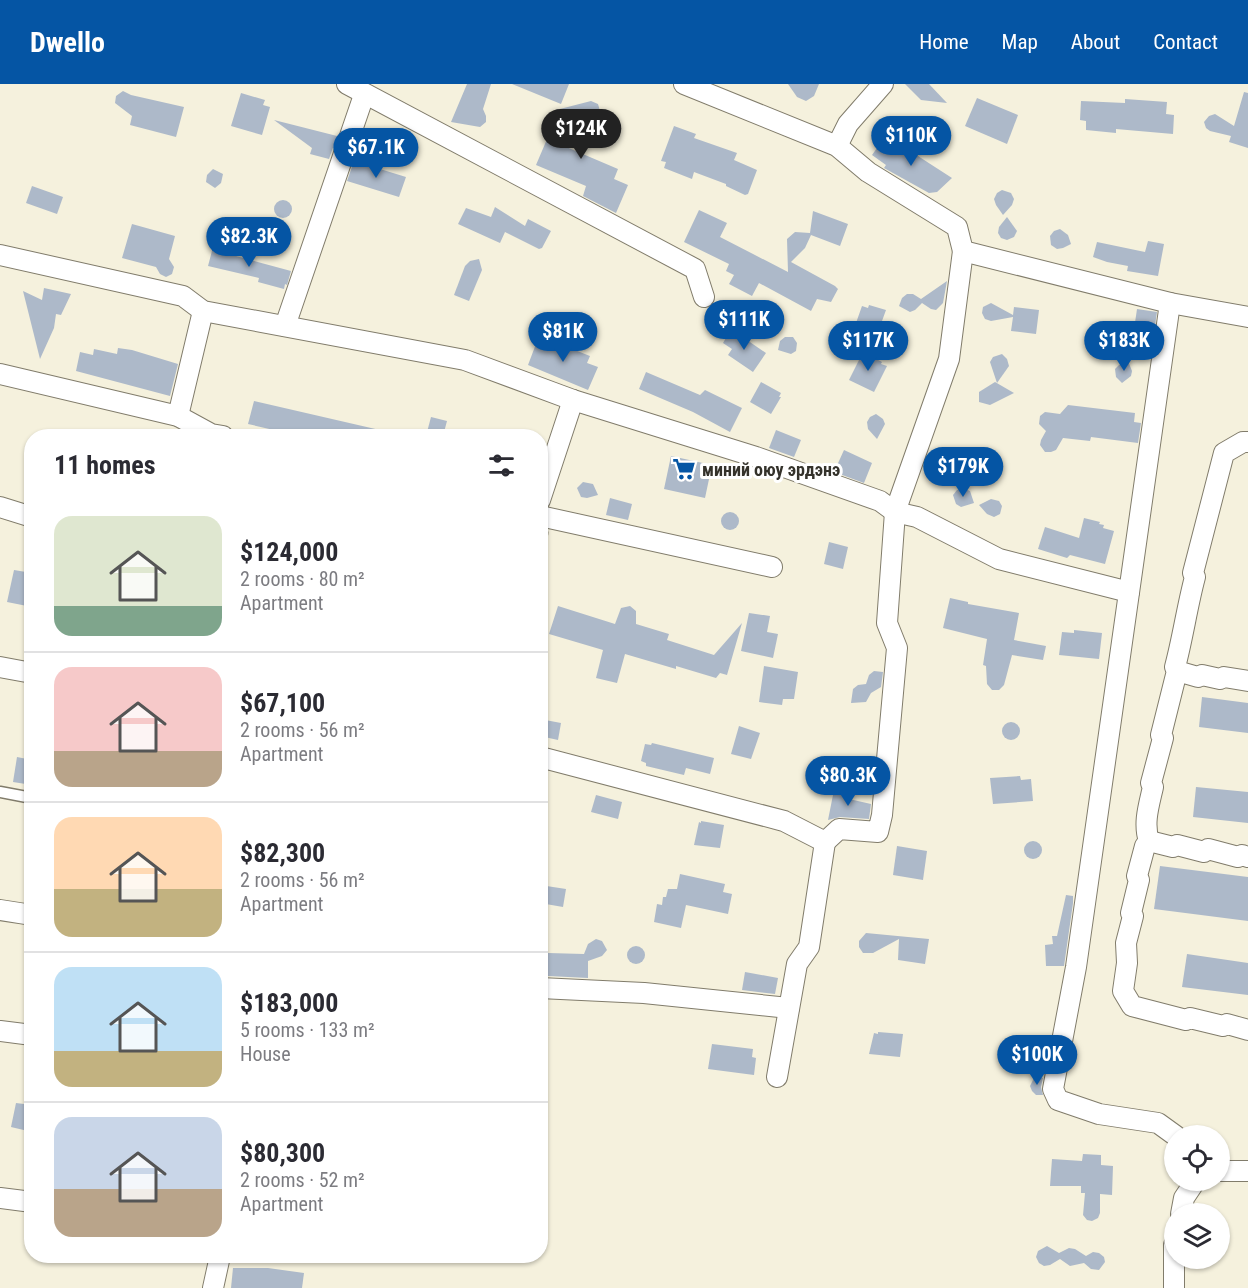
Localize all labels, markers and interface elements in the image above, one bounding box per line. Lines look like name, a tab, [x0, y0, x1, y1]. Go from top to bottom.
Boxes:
text: Dwello	[30, 26, 105, 59]
text: Home	[919, 30, 969, 54]
text: Map	[1002, 30, 1038, 54]
text: About	[1071, 30, 1120, 54]
text: Contact	[1153, 30, 1218, 54]
pin: $124K	[539, 109, 623, 160]
text: $124K	[555, 116, 607, 140]
pin: $110K	[869, 116, 953, 167]
text: $110K	[885, 123, 937, 147]
pin: $67.1K	[327, 128, 425, 179]
text: $67.1K	[347, 135, 405, 159]
pin: $82.3K	[200, 217, 298, 268]
text: $82.3K	[220, 224, 278, 248]
pin: $111K	[702, 300, 786, 351]
text: $111K	[718, 307, 770, 331]
pin: $81K	[527, 312, 599, 363]
text: $81K	[542, 319, 584, 343]
pin: $117K	[826, 321, 910, 372]
pin: $183K	[1082, 321, 1166, 372]
text: $117K	[842, 328, 894, 352]
text: $183K	[1098, 328, 1150, 352]
pin: $179K	[921, 447, 1005, 498]
icon: filters	[485, 449, 518, 482]
text: 11 homes	[54, 450, 156, 480]
text: $179K	[937, 454, 989, 478]
supermarket icon: миний оюу эрдэнэ	[671, 456, 697, 482]
place label: миний оюу эрдэнэ	[702, 459, 840, 480]
text: $124,000	[240, 537, 338, 567]
icon: home	[102, 540, 174, 612]
text: 2 rooms · 80 m²	[240, 567, 365, 591]
text: Apartment	[240, 591, 324, 615]
text: $67,100	[240, 688, 325, 718]
icon: home	[102, 691, 174, 763]
text: 2 rooms · 56 m²	[240, 718, 365, 742]
text: Apartment	[240, 742, 324, 766]
pin: $80.3K	[799, 756, 897, 807]
text: $80.3K	[819, 763, 877, 787]
text: $82,300	[240, 838, 325, 868]
icon: home	[102, 841, 174, 913]
text: 2 rooms · 56 m²	[240, 868, 365, 892]
text: Apartment	[240, 892, 324, 916]
text: $183,000	[240, 988, 338, 1018]
icon: home	[102, 991, 174, 1063]
text: 5 rooms · 133 m²	[240, 1018, 375, 1042]
pin: $100K	[995, 1035, 1079, 1086]
text: House	[240, 1042, 291, 1066]
text: $100K	[1011, 1042, 1063, 1066]
map controls	[1164, 1125, 1230, 1269]
button: locate	[1164, 1125, 1230, 1191]
text: $80,300	[240, 1138, 325, 1168]
icon: home	[102, 1141, 174, 1213]
text: 2 rooms · 52 m²	[240, 1168, 365, 1192]
text: Apartment	[240, 1192, 324, 1216]
button: layers	[1164, 1203, 1230, 1269]

